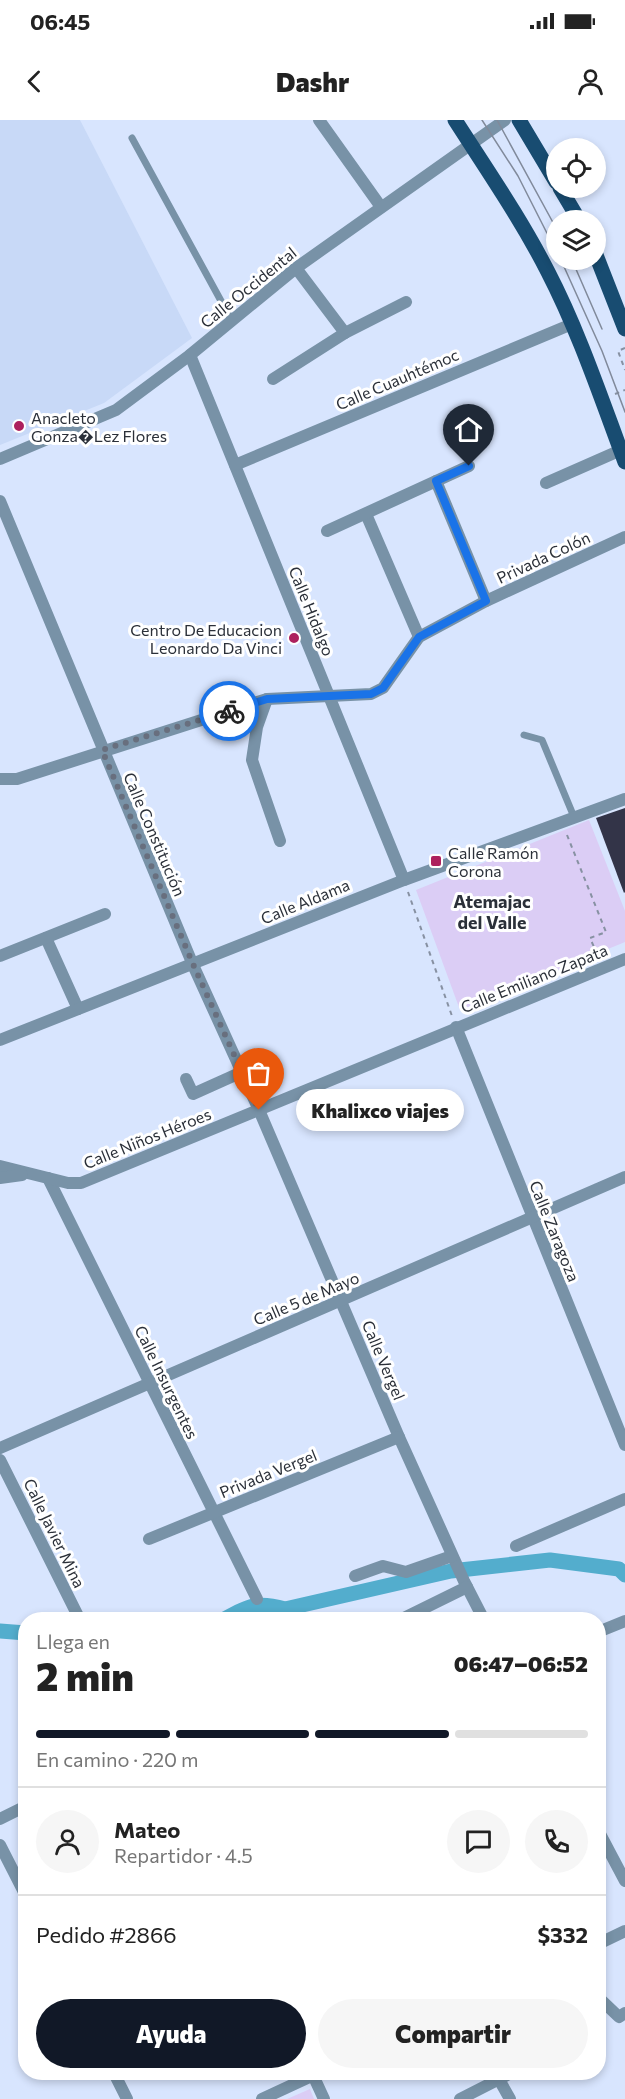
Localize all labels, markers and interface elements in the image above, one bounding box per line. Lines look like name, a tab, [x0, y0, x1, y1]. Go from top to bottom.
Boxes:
text: 06:45	[30, 8, 90, 35]
icon: back	[18, 65, 51, 98]
text: Dashr	[276, 65, 349, 98]
icon: person	[574, 65, 607, 98]
map controls	[546, 138, 606, 270]
button: locate	[546, 138, 606, 198]
button: layers	[546, 210, 606, 270]
street label: Calle Occidental	[196, 243, 300, 331]
street label: Calle Cuauhtémoc	[333, 345, 461, 413]
pin	[443, 404, 494, 466]
place label: Anacleto Gonza�Lez Flores	[31, 408, 167, 445]
icon: home	[452, 413, 485, 446]
marker: Anacleto Gonza�Lez Flores	[12, 419, 26, 433]
street label: Privada Colón	[493, 527, 593, 587]
street label: Calle Hidalgo	[285, 563, 339, 659]
place label: Centro De Educacion Leonardo Da Vinci	[130, 620, 282, 657]
marker: Centro De Educacion Leonardo Da Vinci	[287, 631, 301, 645]
courier	[199, 681, 259, 741]
icon: bike	[213, 695, 246, 728]
street label: Calle Constitución	[120, 769, 190, 899]
place label: Calle Ramón Corona	[448, 843, 539, 880]
marker: Calle Ramón Corona	[429, 854, 443, 868]
street label: Calle Aldama	[258, 875, 352, 927]
district label: Atemajac del Valle	[453, 890, 531, 933]
street label: Calle Emiliano Zapata	[458, 940, 610, 1016]
pin	[233, 1048, 284, 1110]
icon: bag	[242, 1057, 275, 1090]
callout: Khalixco viajes	[295, 1089, 463, 1131]
text: Khalixco viajes	[311, 1098, 449, 1122]
street label: Calle Niños Héroes	[80, 1104, 214, 1172]
street label: Calle Zaragoza	[526, 1178, 584, 1284]
street label: Calle 5 de Mayo	[250, 1267, 362, 1329]
street label: Calle Vergel	[359, 1317, 409, 1403]
street label: Calle Insurgentes	[131, 1322, 203, 1442]
street label: Privada Vergel	[217, 1445, 319, 1501]
street label: Calle Javier Mina	[20, 1475, 90, 1591]
text: Llega en	[36, 1629, 110, 1653]
text: 06:47–06:52	[454, 1650, 588, 1677]
text: 2 min	[36, 1651, 134, 1699]
text: En camino · 220 m	[36, 1747, 198, 1771]
button: person	[36, 1810, 99, 1873]
button: chat	[447, 1810, 510, 1873]
button: phone	[525, 1810, 588, 1873]
text: Mateo	[114, 1816, 181, 1843]
text: Repartidor · 4.5	[114, 1843, 253, 1867]
text: Pedido #2866	[36, 1921, 177, 1948]
text: $332	[537, 1921, 588, 1948]
button: Ayuda	[36, 1999, 306, 2068]
button: Compartir	[318, 1999, 588, 2068]

